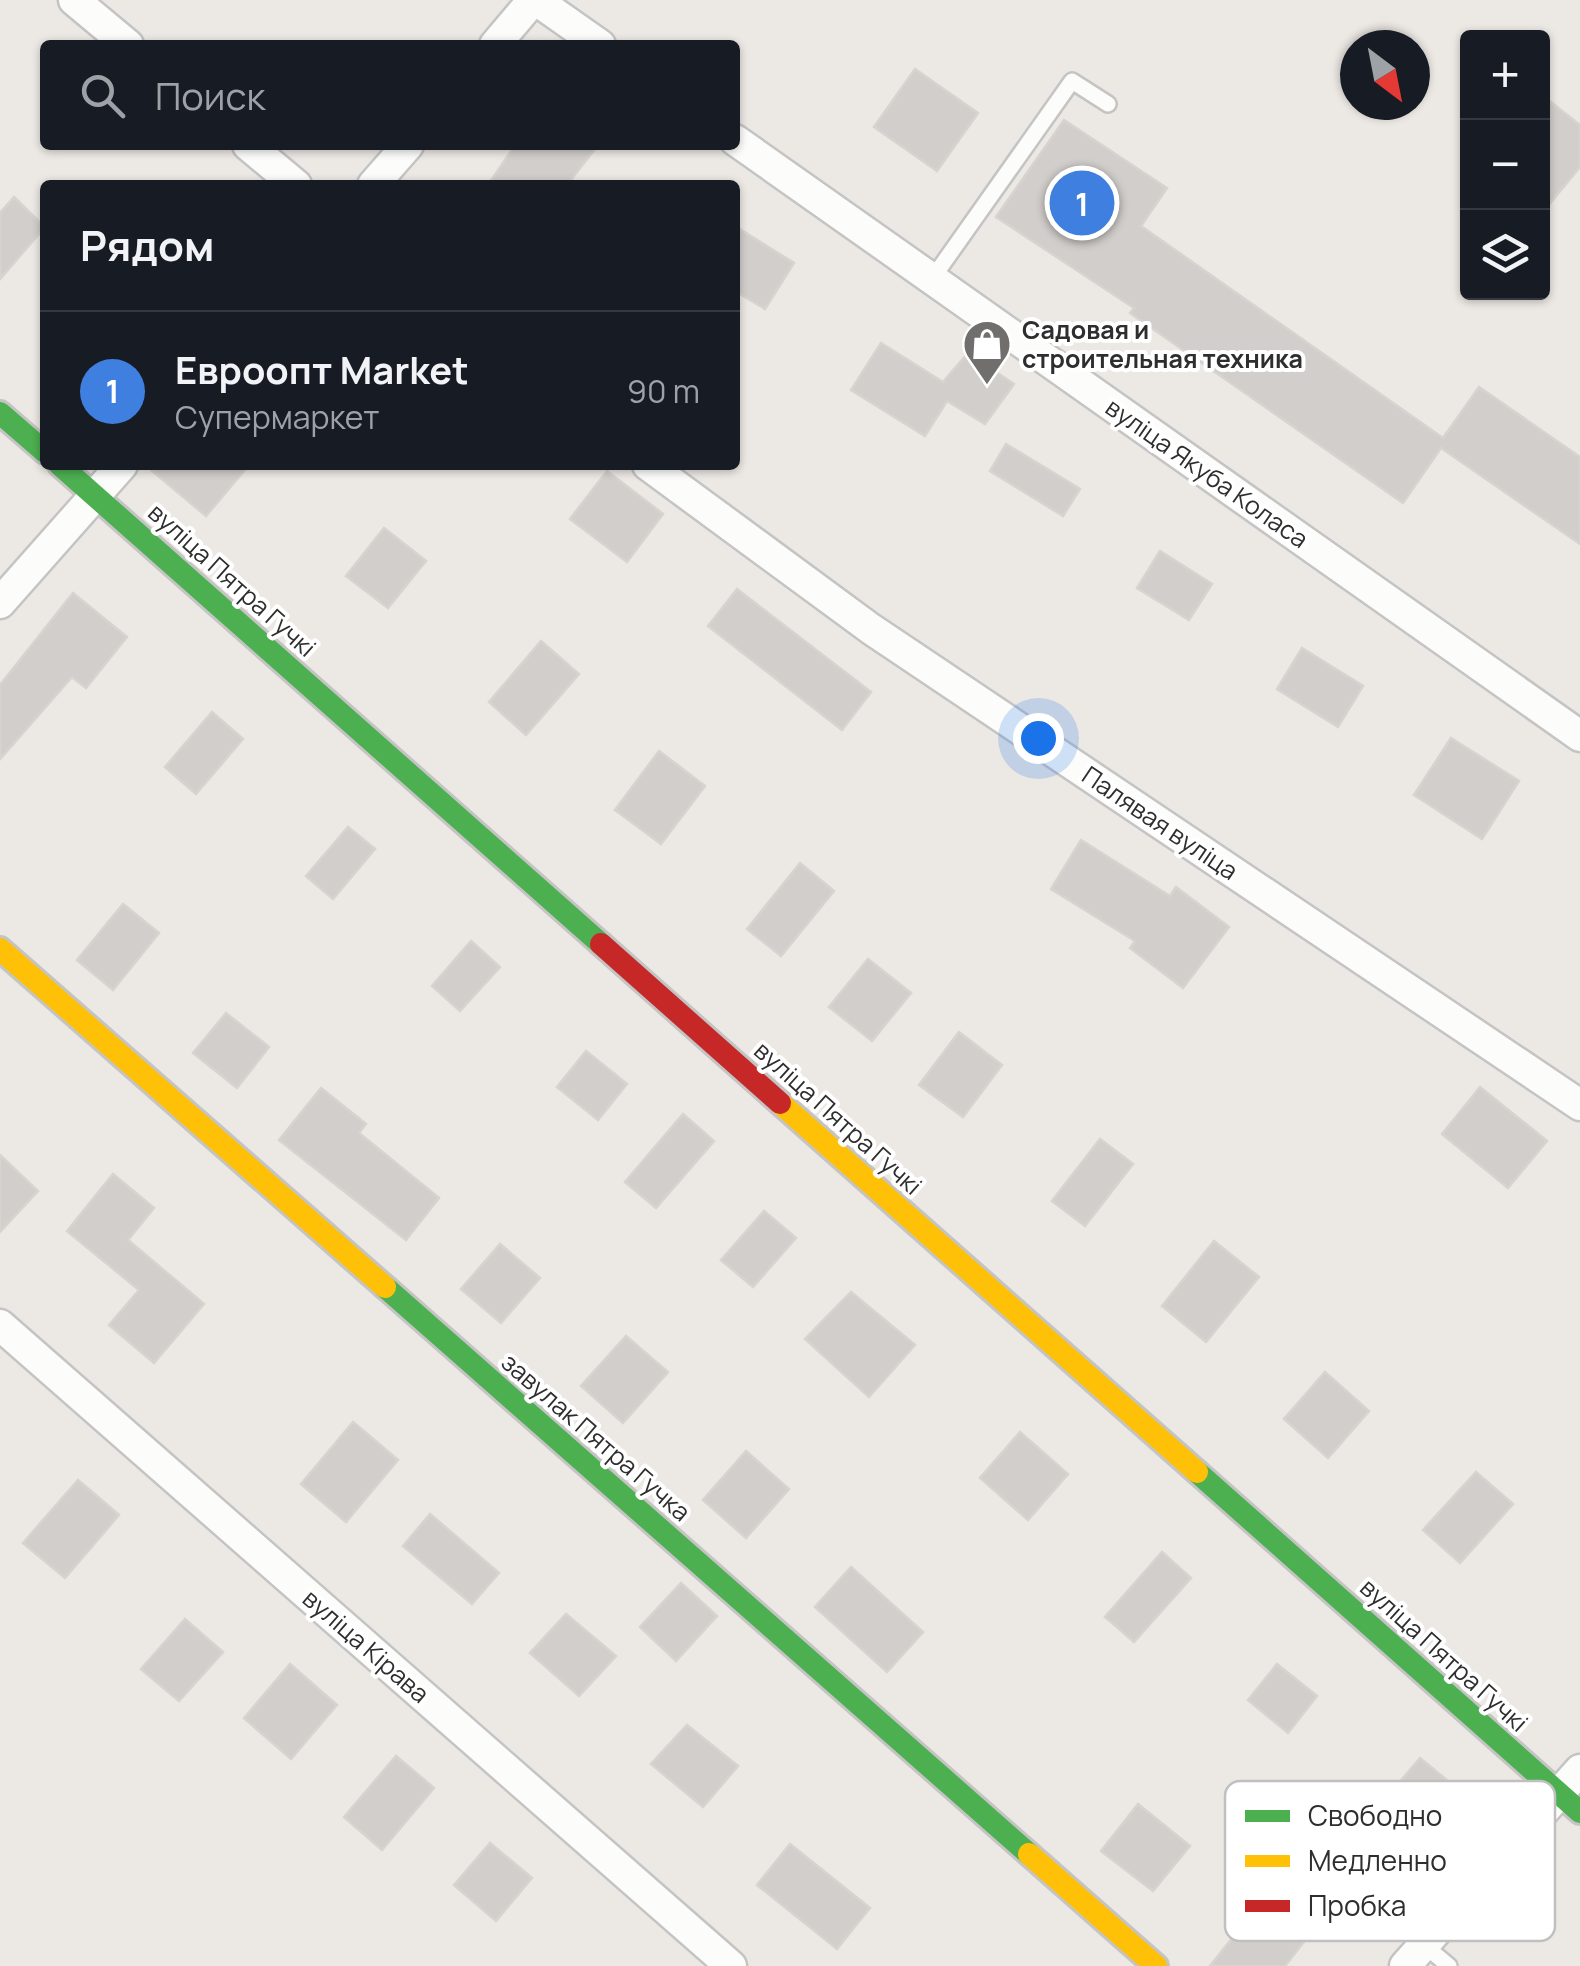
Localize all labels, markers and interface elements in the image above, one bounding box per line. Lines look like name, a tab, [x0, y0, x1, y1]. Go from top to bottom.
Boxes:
north arrow	[1340, 30, 1430, 120]
map controls	[1460, 30, 1550, 300]
button: +	[1460, 30, 1550, 120]
search box	[40, 40, 740, 150]
icon: search	[75, 68, 130, 123]
text: Поиск	[155, 69, 265, 121]
button: −	[1460, 120, 1550, 210]
pin: 1	[1050, 166, 1114, 240]
button: layers	[1460, 210, 1550, 300]
text: Рядом	[80, 216, 214, 274]
place label: Садовая и строительная техника	[1022, 312, 1303, 376]
shop icon: Садовая и строительная техника	[961, 318, 1013, 386]
text: Евроопт Market	[175, 343, 469, 395]
text: 1	[105, 369, 120, 413]
text: 90 m	[627, 369, 700, 413]
street label: вуліца Якуба Коласа	[1099, 389, 1316, 556]
text: Супермаркет	[175, 395, 379, 439]
street label: вуліца Пятра Гучкі	[141, 495, 324, 664]
your location	[1013, 713, 1064, 764]
street label: Палявая вуліца	[1075, 757, 1245, 888]
street label: вуліца Пятра Гучкі	[747, 1033, 930, 1202]
street label: завулак Пятра Гучка	[494, 1345, 698, 1529]
street label: вуліца Пятра Гучкі	[1353, 1570, 1536, 1739]
street label: вуліца Кірава	[296, 1581, 437, 1710]
legend	[1225, 1781, 1555, 1941]
text: Свободно	[1308, 1796, 1442, 1834]
text: Медленно	[1308, 1841, 1447, 1879]
text: Пробка	[1308, 1886, 1406, 1924]

